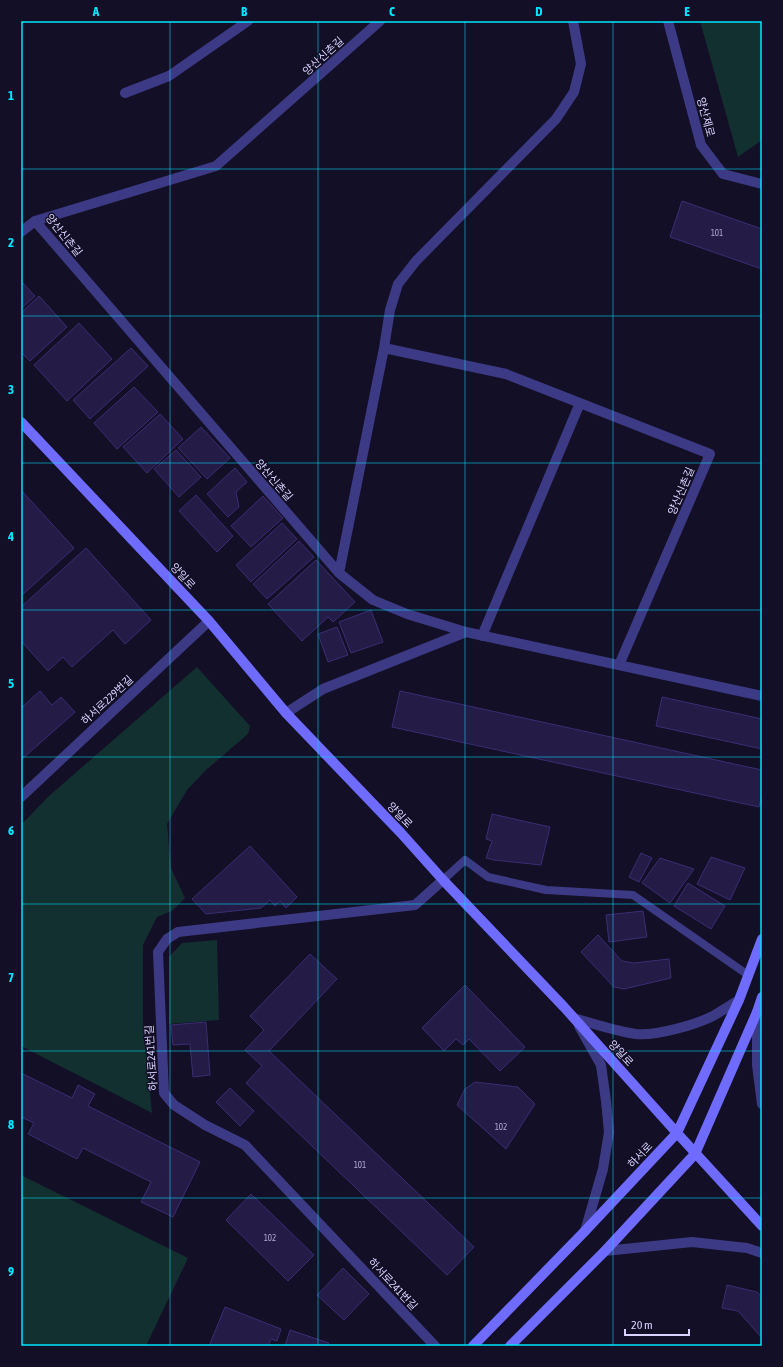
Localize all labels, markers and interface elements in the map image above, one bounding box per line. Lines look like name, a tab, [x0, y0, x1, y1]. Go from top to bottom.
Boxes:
text: A	[92, 4, 100, 19]
text: B	[241, 4, 248, 19]
text: C	[389, 4, 395, 19]
text: D	[535, 4, 543, 19]
text: E	[684, 4, 690, 19]
street label: 양산신촌길	[300, 35, 346, 77]
text: 1	[8, 88, 14, 103]
street label: 양산제로	[695, 96, 717, 138]
street label: 양산신촌길	[43, 212, 85, 258]
house number: 101	[711, 228, 723, 238]
text: 2	[8, 235, 14, 250]
text: 3	[8, 382, 14, 397]
street label: 양산신촌길	[253, 457, 295, 503]
street label: 양산신촌길	[666, 465, 696, 517]
text: 4	[7, 529, 14, 544]
street label: 양일로	[168, 561, 198, 591]
street label: 하서로229번길	[79, 673, 135, 727]
text: 5	[8, 676, 14, 691]
street label: 양일로	[385, 800, 415, 830]
text: 6	[8, 823, 14, 838]
text: 7	[8, 970, 14, 985]
street label: 하서로241번길	[143, 1025, 159, 1091]
street label: 양일로	[606, 1038, 636, 1068]
text: 8	[8, 1117, 14, 1132]
house number: 102	[495, 1122, 507, 1132]
street label: 하서로	[625, 1140, 655, 1170]
house number: 101	[354, 1160, 366, 1170]
house number: 102	[264, 1233, 276, 1243]
street label: 하서로241번길	[366, 1256, 420, 1312]
text: 9	[8, 1264, 14, 1279]
scale bar	[625, 1311, 689, 1337]
text: 20 m	[631, 1318, 653, 1332]

